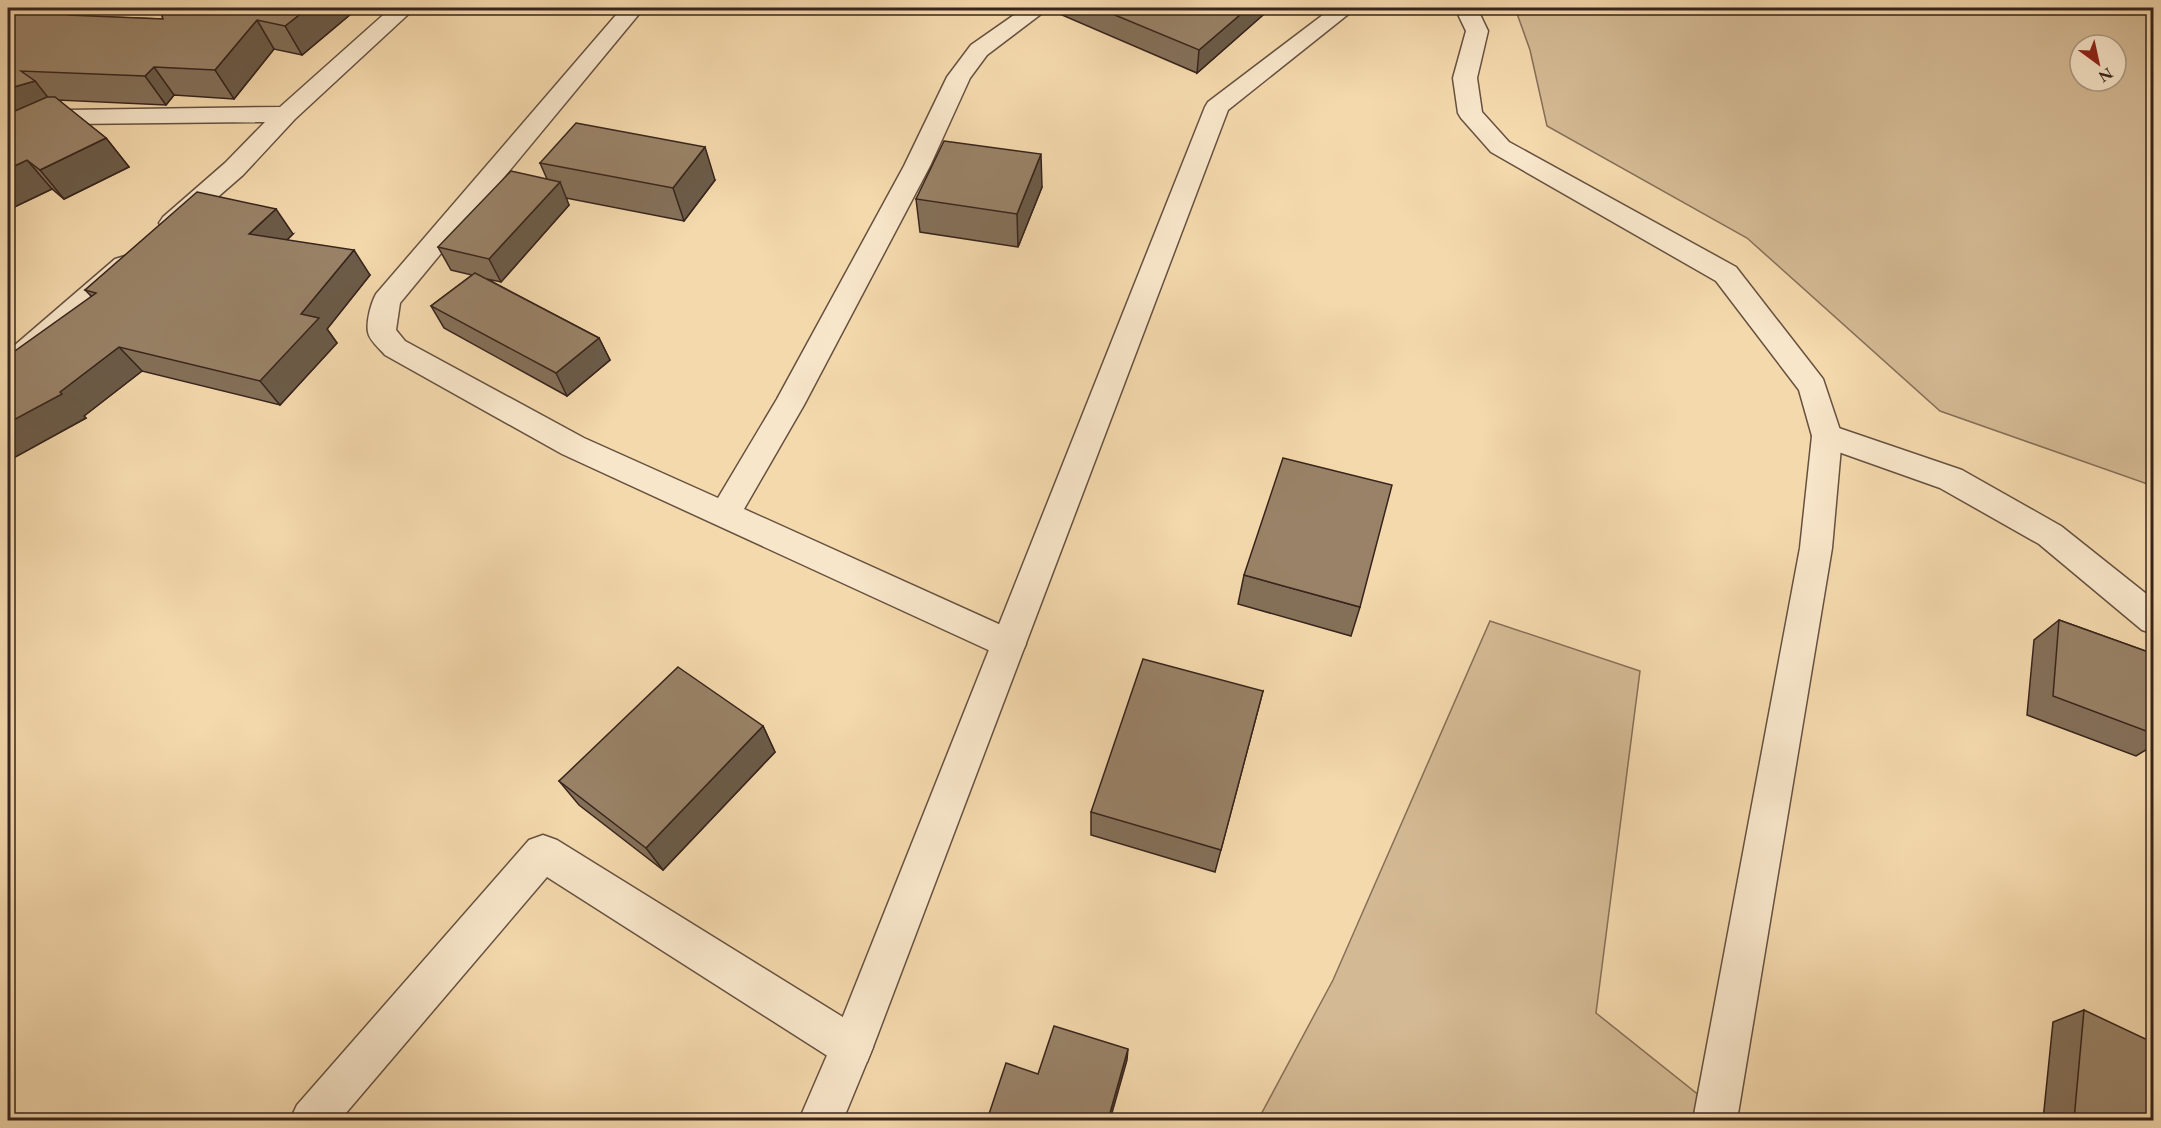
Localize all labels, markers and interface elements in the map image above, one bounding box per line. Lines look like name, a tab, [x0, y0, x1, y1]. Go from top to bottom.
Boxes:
north arrow	[2068, 33, 2128, 93]
text: N	[2095, 63, 2117, 88]

